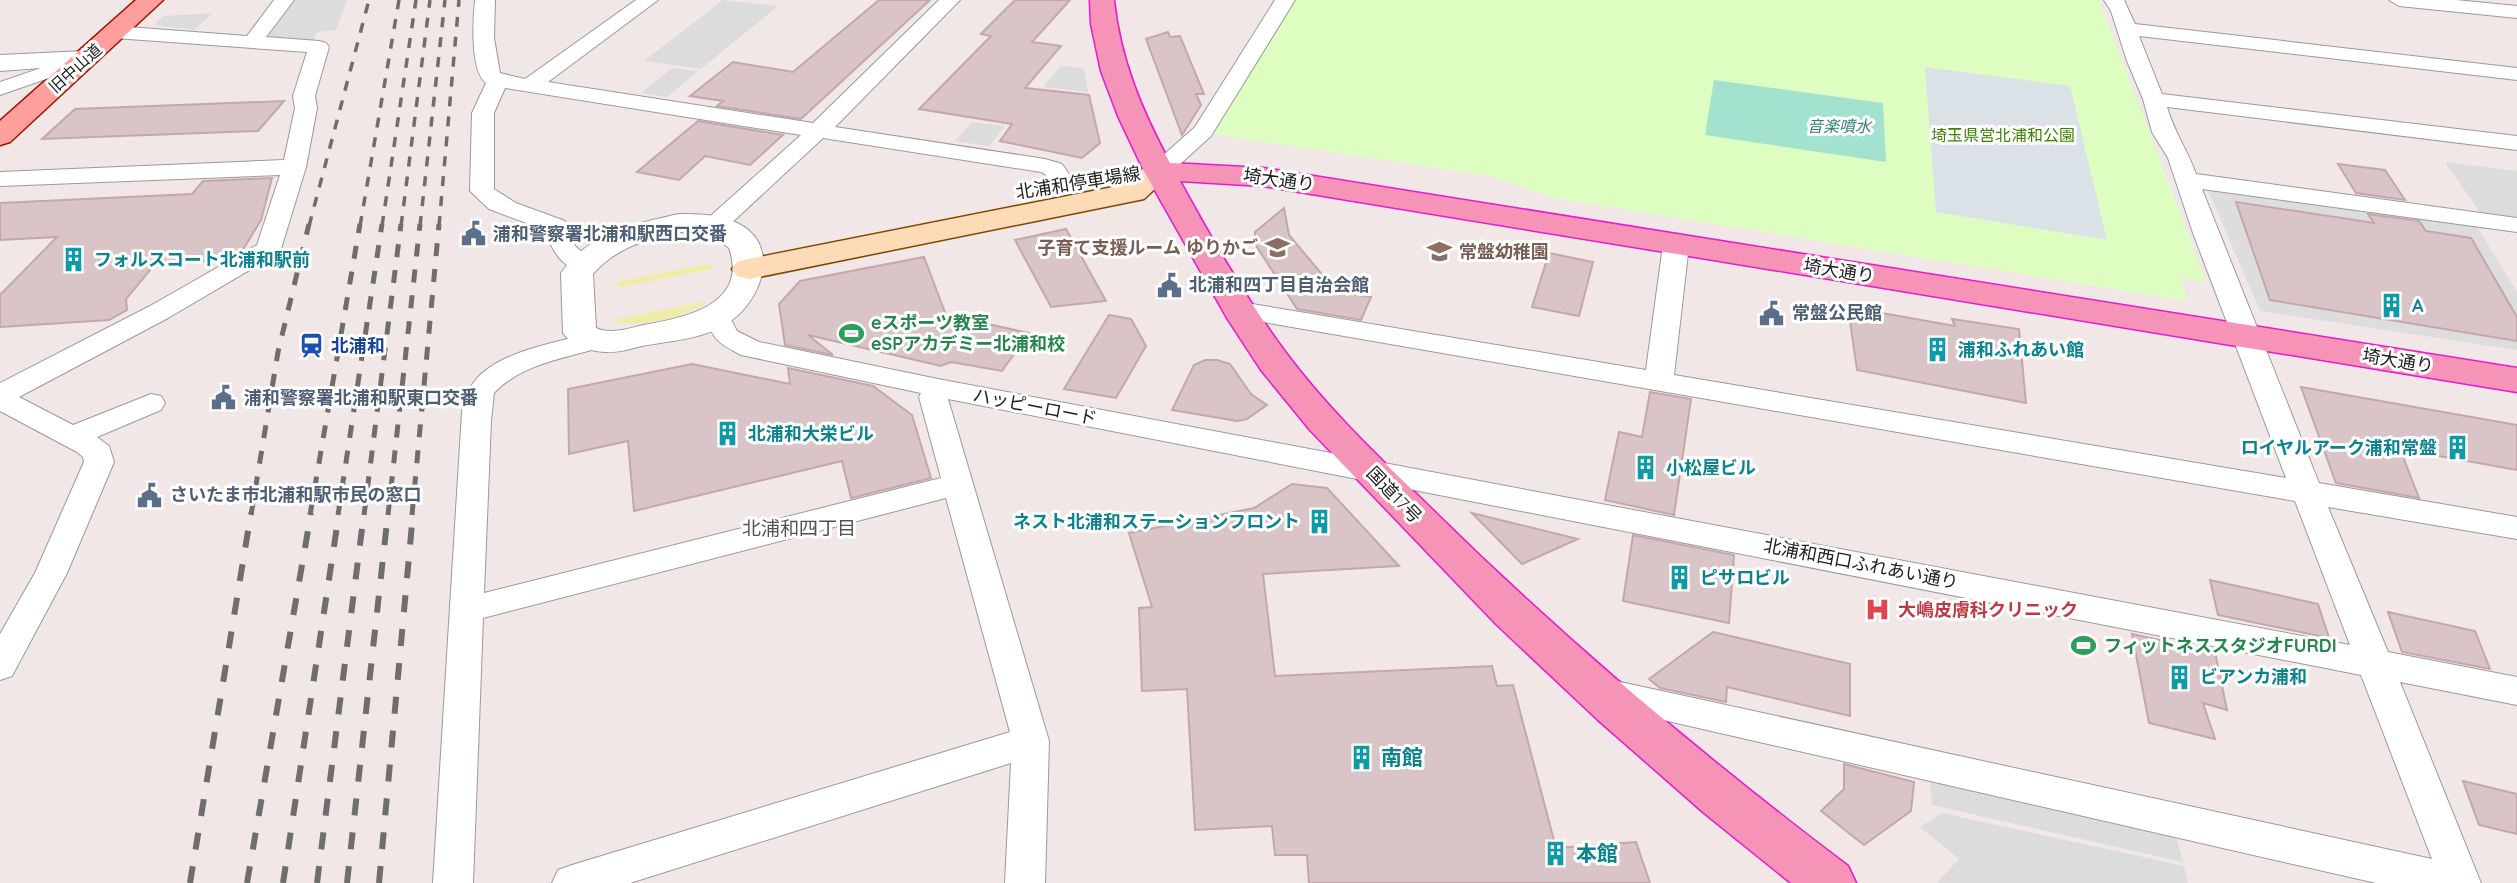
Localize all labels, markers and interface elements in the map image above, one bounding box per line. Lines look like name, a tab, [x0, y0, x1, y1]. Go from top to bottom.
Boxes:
street label: 旧中山道	[45, 39, 105, 97]
water label: 音楽噴水	[1807, 116, 1873, 136]
park label: 埼玉県営北浦和公園	[1931, 125, 2075, 145]
street label: 北浦和停車場線	[1014, 161, 1142, 204]
street label: 埼大通り	[1242, 163, 1316, 196]
public building icon: 浦和警察署北浦和駅西口交番	[459, 220, 487, 248]
place label: 浦和警察署北浦和駅西口交番	[493, 222, 727, 245]
school or university icon: 子育て支援ルーム ゆりかご	[1264, 234, 1292, 262]
place label: 子育て支援ルーム ゆりかご	[1038, 236, 1258, 259]
school or university icon: 常盤幼稚園	[1425, 238, 1453, 266]
place label: 常盤幼稚園	[1459, 240, 1549, 263]
building icon: フォルスコート北浦和駅前	[60, 246, 88, 274]
place label: フォルスコート北浦和駅前	[94, 248, 310, 271]
street label: 埼大通り	[1802, 254, 1876, 287]
public building icon: 北浦和四丁目自治会館	[1155, 271, 1183, 299]
place label: 北浦和四丁目自治会館	[1189, 273, 1369, 296]
building icon: A	[2378, 292, 2406, 320]
place label: A	[2412, 294, 2424, 317]
public building icon: 常盤公民館	[1758, 299, 1786, 327]
place label: 常盤公民館	[1792, 301, 1882, 324]
place label: eスポーツ教室 eSPアカデミー北浦和校	[871, 311, 1065, 355]
sports icon: eスポーツ教室 eSPアカデミー北浦和校	[837, 319, 865, 347]
station icon: 北浦和	[297, 332, 325, 360]
place label: 北浦和	[331, 334, 385, 357]
building icon: 浦和ふれあい館	[1924, 336, 1952, 364]
place label: 浦和ふれあい館	[1958, 338, 2084, 361]
street label: 埼大通り	[2361, 344, 2435, 377]
street label: ハッピーロード	[971, 383, 1099, 430]
public building icon: 浦和警察署北浦和駅東口交番	[210, 384, 238, 412]
place label: 浦和警察署北浦和駅東口交番	[244, 386, 478, 409]
building icon: 北浦和大栄ビル	[714, 420, 742, 448]
place label: 北浦和大栄ビル	[748, 422, 874, 445]
building icon: ロイヤルアーク浦和常盤	[2443, 434, 2471, 462]
place label: ロイヤルアーク浦和常盤	[2241, 436, 2437, 459]
building icon: 小松屋ビル	[1632, 454, 1660, 482]
place label: 小松屋ビル	[1666, 456, 1756, 479]
street label: 国道17号	[1362, 462, 1427, 528]
public building icon: さいたま市北浦和駅市民の窓口	[136, 481, 164, 509]
place label: さいたま市北浦和駅市民の窓口	[170, 483, 421, 506]
building icon: ネスト北浦和ステーションフロント	[1306, 508, 1334, 536]
place label: ネスト北浦和ステーションフロント	[1013, 510, 1300, 533]
district label: 北浦和四丁目	[742, 516, 856, 540]
street label: 北浦和西口ふれあい通り	[1762, 533, 1960, 594]
building icon: ピサロビル	[1666, 564, 1694, 592]
place label: ピサロビル	[1700, 566, 1790, 589]
hospital icon: 大嶋皮膚科クリニック	[1864, 596, 1892, 624]
place label: 大嶋皮膚科クリニック	[1898, 598, 2078, 621]
sports icon: フィットネススタジオFURDI	[2070, 632, 2098, 660]
place label: フィットネススタジオFURDI	[2104, 634, 2337, 657]
building icon: ビアンカ浦和	[2166, 663, 2194, 691]
place label: ビアンカ浦和	[2200, 665, 2307, 688]
building icon: 南館	[1347, 744, 1375, 772]
place label: 南館	[1381, 744, 1423, 770]
building icon: 本館	[1542, 840, 1570, 868]
place label: 本館	[1576, 840, 1618, 866]

